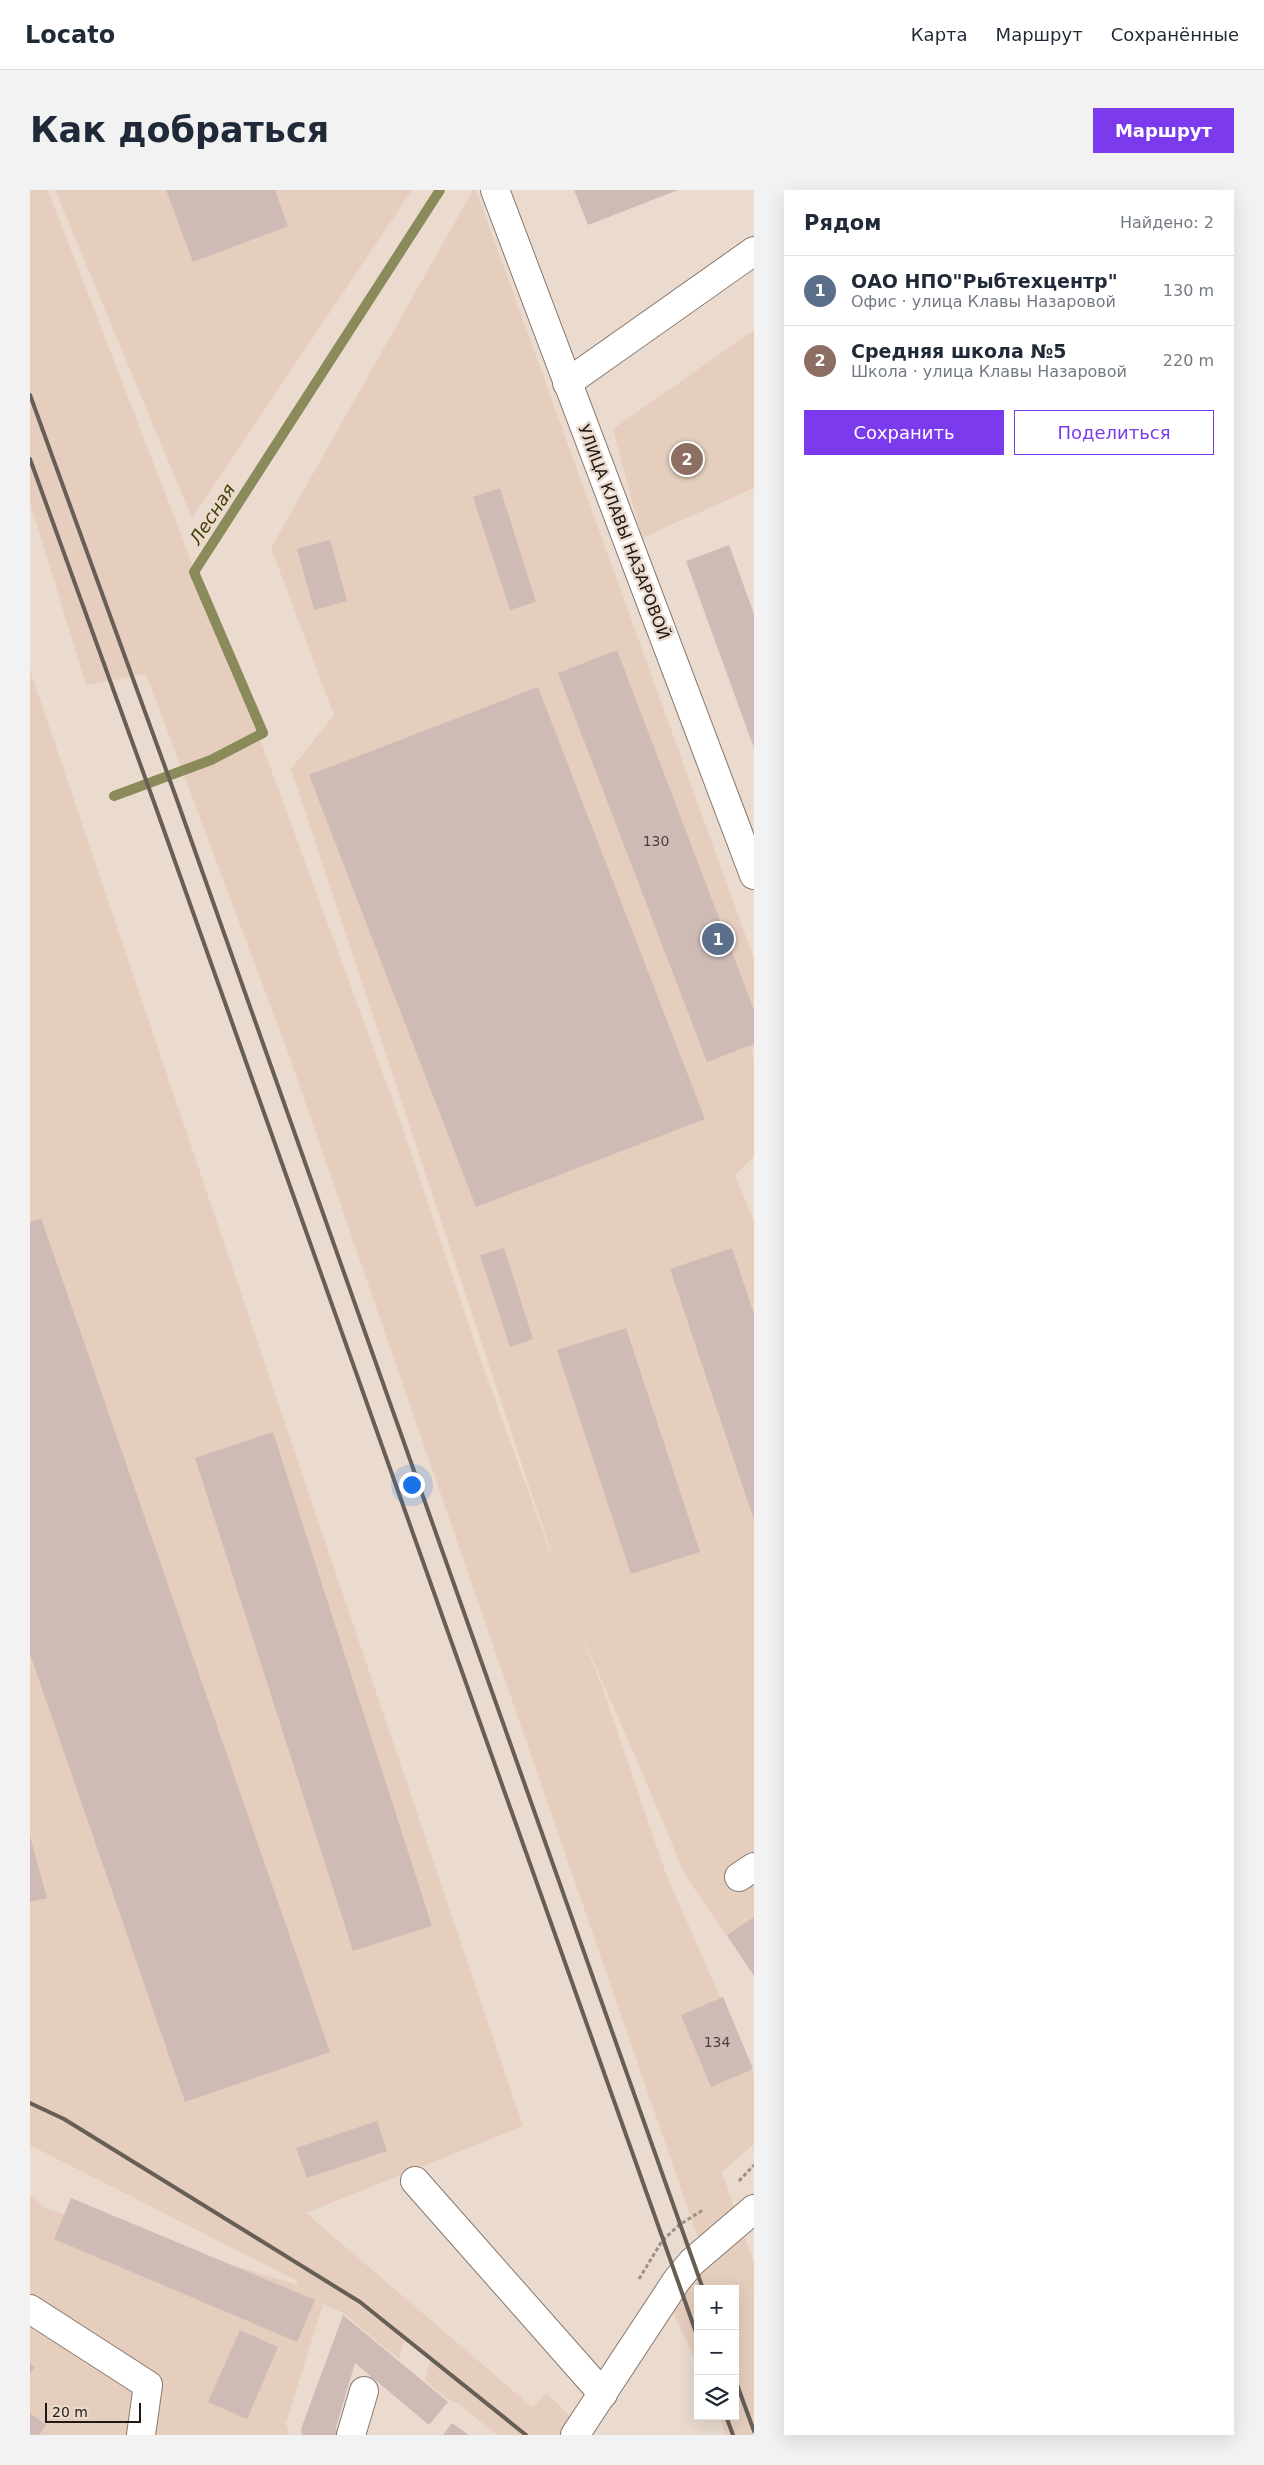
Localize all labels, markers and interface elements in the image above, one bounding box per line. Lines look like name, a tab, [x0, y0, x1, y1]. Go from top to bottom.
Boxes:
text: Locato	[25, 21, 115, 49]
text: Карта	[911, 24, 968, 45]
text: Маршрут	[996, 24, 1083, 45]
text: Сохранённые	[1111, 24, 1239, 45]
button: Маршрут	[1093, 108, 1234, 153]
text: Как добраться	[30, 110, 329, 150]
text: Рядом	[804, 211, 881, 235]
text: Найдено: 2	[1120, 213, 1214, 232]
text: ОАО НПО"Рыбтехцентр"	[851, 270, 1118, 292]
text: 1	[814, 281, 826, 300]
text: 130 m	[1163, 281, 1214, 300]
text: Офис · улица Клавы Назаровой	[851, 292, 1116, 311]
text: Средняя школа №5	[851, 340, 1066, 362]
text: 2	[814, 351, 826, 370]
text: 220 m	[1163, 351, 1214, 370]
text: Школа · улица Клавы Назаровой	[851, 362, 1127, 381]
button: Сохранить	[804, 410, 1004, 455]
button: Поделиться	[1014, 410, 1214, 455]
street label: УЛИЦА КЛАВЫ НАЗАРОВОЙ	[574, 422, 674, 642]
pin: 2	[671, 440, 703, 478]
water label: Лесная	[184, 480, 239, 549]
house number: 130	[643, 833, 669, 849]
pin: 1	[702, 920, 734, 958]
your location	[399, 1472, 425, 1498]
house number: 134	[704, 2034, 730, 2050]
map controls	[694, 2285, 739, 2420]
button: +	[694, 2285, 739, 2330]
button: −	[694, 2330, 739, 2375]
button: layers	[694, 2375, 739, 2420]
scale bar	[45, 2400, 141, 2423]
text: 20 m	[52, 2404, 88, 2420]

